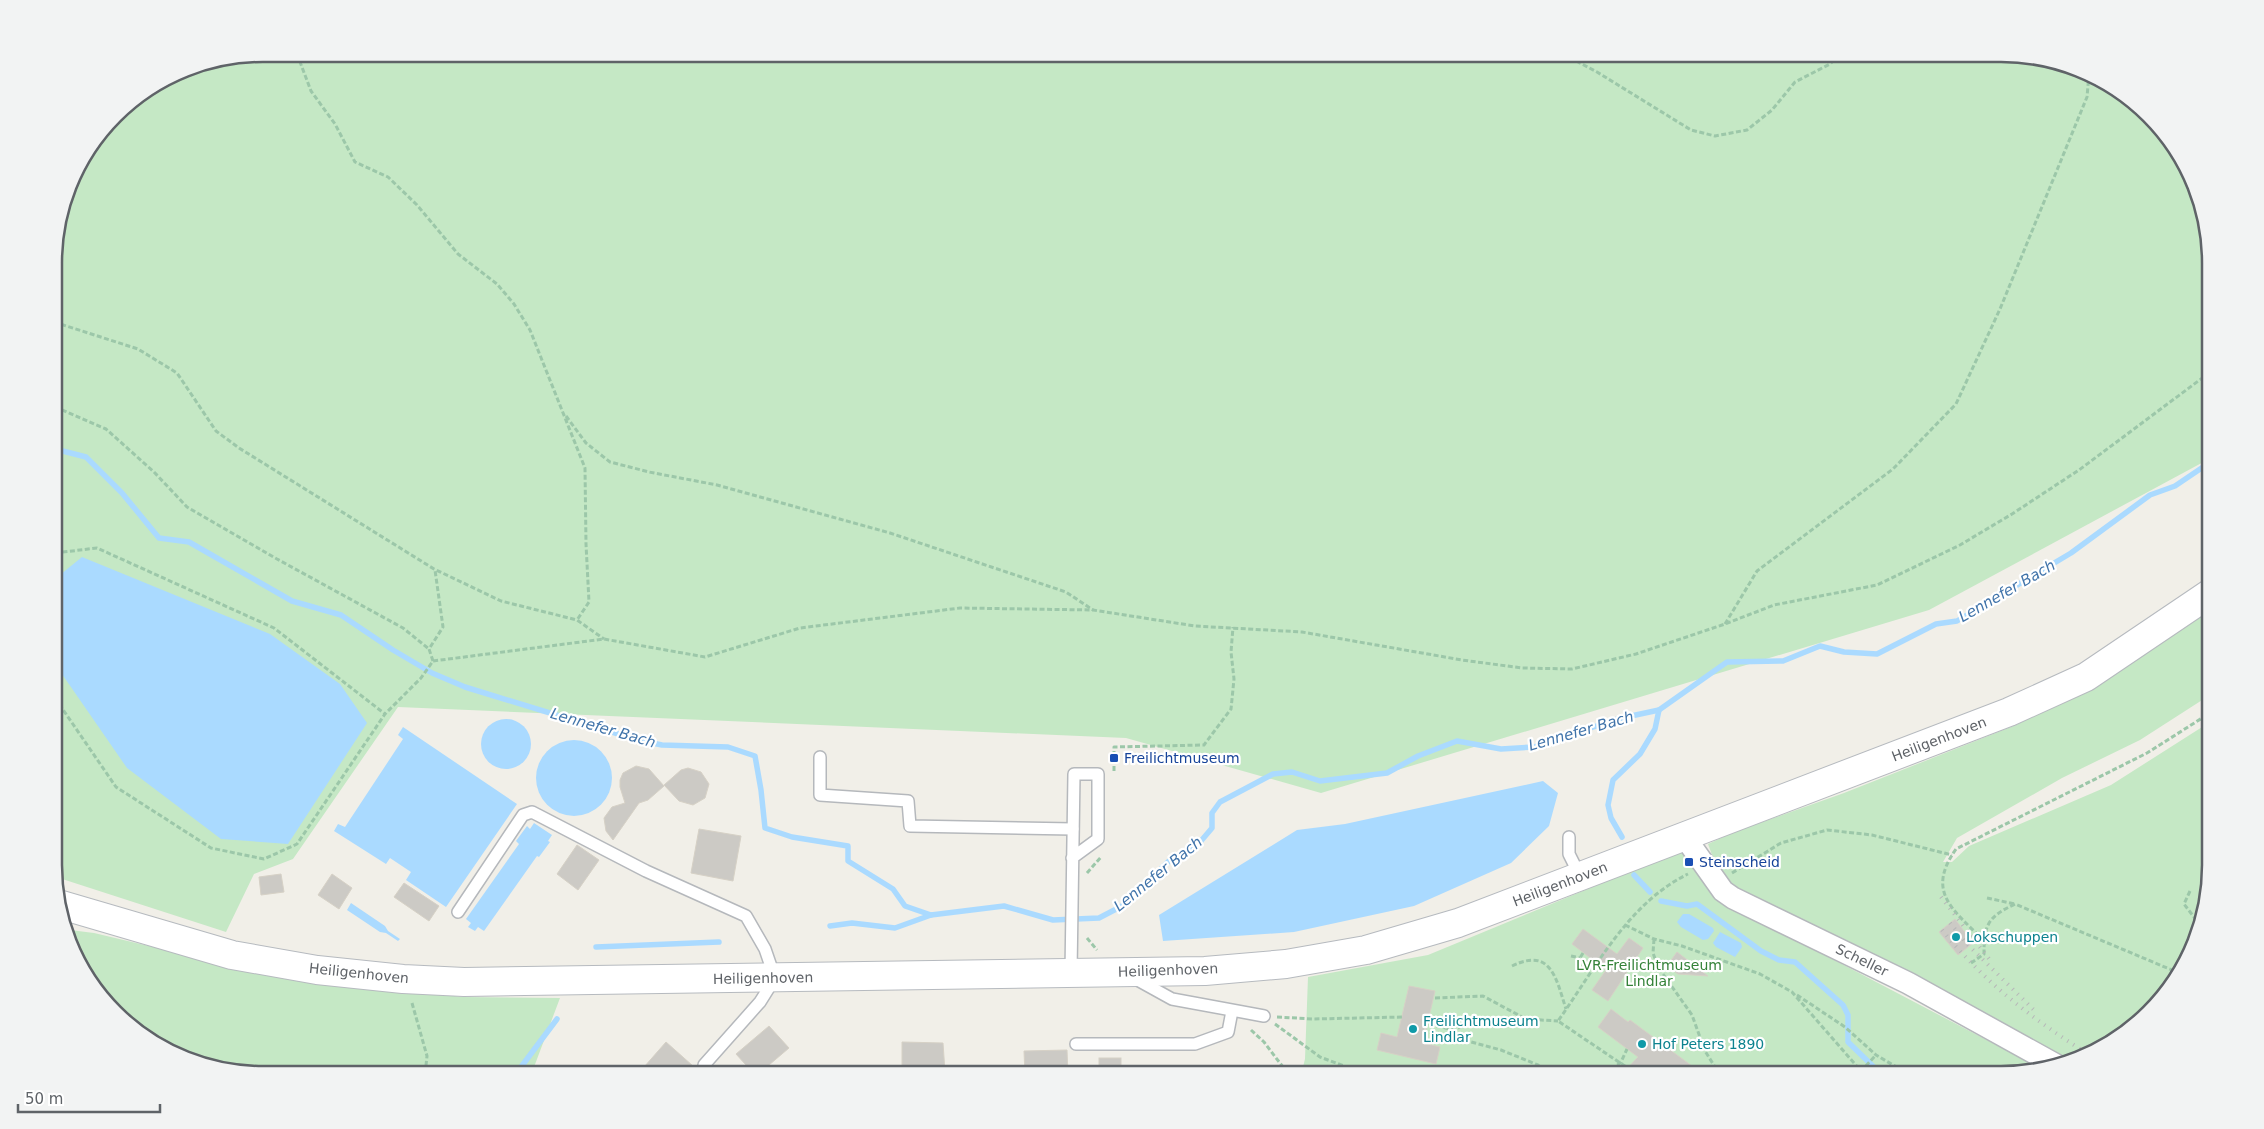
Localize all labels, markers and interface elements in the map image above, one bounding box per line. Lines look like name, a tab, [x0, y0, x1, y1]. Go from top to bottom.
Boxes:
water label: Lennefer Bach	[1956, 556, 2058, 626]
water label: Lennefer Bach	[548, 704, 658, 752]
water label: Lennefer Bach	[1526, 707, 1636, 755]
street label: Heiligenhoven	[1889, 714, 1989, 764]
place label: Freilichtmuseum	[1124, 750, 1240, 766]
marker: Freilichtmuseum	[1108, 752, 1120, 764]
water label: Lennefer Bach	[1110, 833, 1206, 915]
place label: Steinscheid	[1699, 854, 1780, 870]
marker: Steinscheid	[1683, 856, 1695, 868]
street label: Heiligenhoven	[1510, 859, 1610, 909]
place label: Lokschuppen	[1966, 929, 2058, 945]
marker: Lokschuppen	[1950, 931, 1962, 943]
street label: Scheller	[1833, 940, 1891, 980]
park label: LVR-Freilichtmuseum Lindlar	[1576, 957, 1722, 989]
street label: Heiligenhoven	[308, 960, 410, 986]
street label: Heiligenhoven	[1118, 960, 1218, 980]
street label: Heiligenhoven	[713, 969, 813, 987]
place label: Freilichtmuseum Lindlar	[1423, 1013, 1539, 1045]
marker: Freilichtmuseum Lindlar	[1407, 1023, 1419, 1035]
place label: Hof Peters 1890	[1652, 1036, 1764, 1052]
marker: Hof Peters 1890	[1636, 1038, 1648, 1050]
scale bar	[18, 1082, 160, 1114]
text: 50 m	[25, 1090, 63, 1108]

